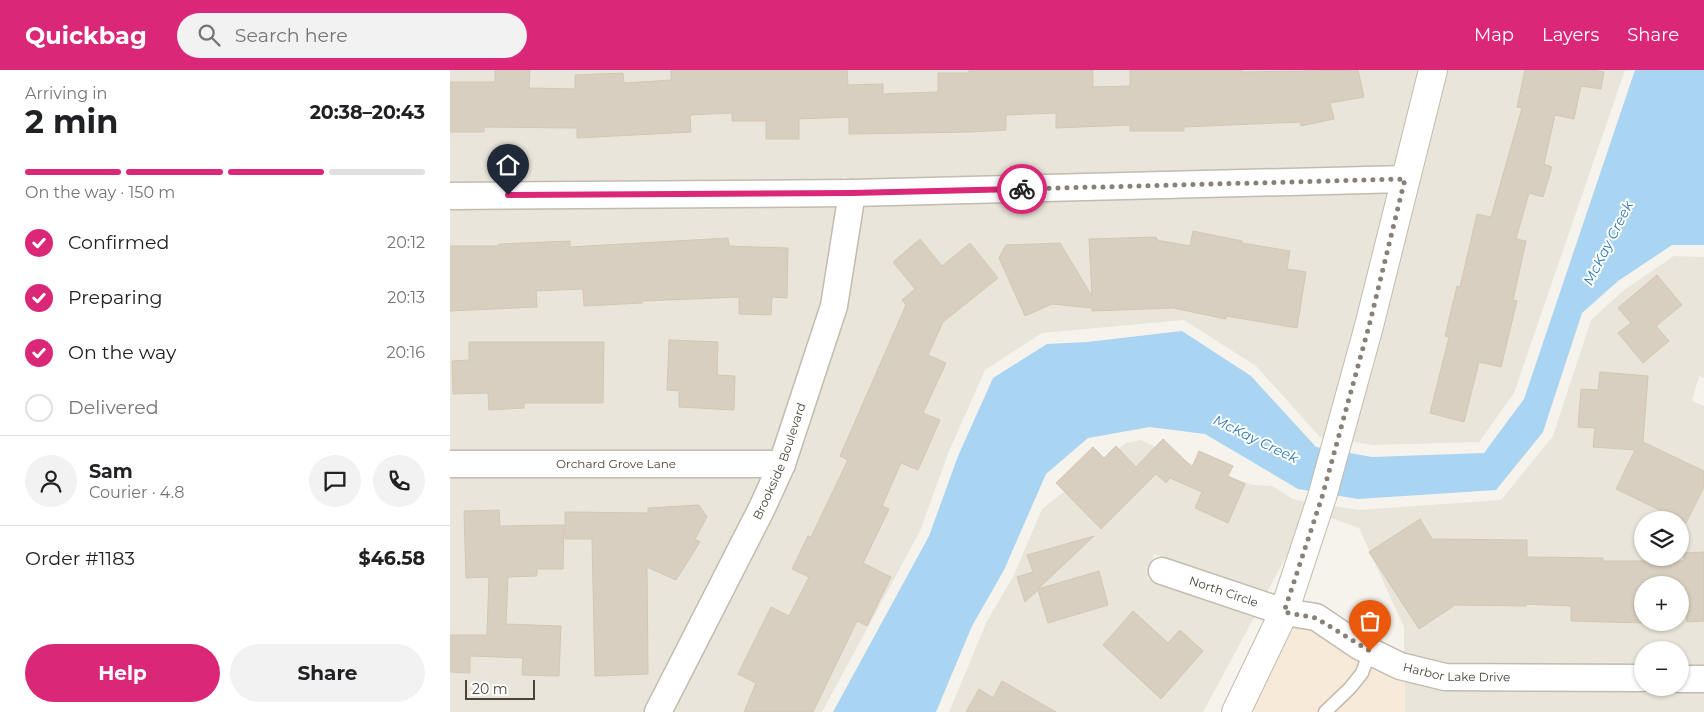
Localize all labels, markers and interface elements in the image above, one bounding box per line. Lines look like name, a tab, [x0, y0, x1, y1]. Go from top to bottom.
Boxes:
search box	[177, 13, 527, 58]
text: Quickbag	[25, 21, 147, 50]
icon: search	[195, 21, 223, 49]
text: Search here	[235, 24, 348, 47]
text: Map	[1474, 24, 1514, 46]
text: Layers	[1542, 24, 1599, 46]
text: Share	[1627, 24, 1679, 46]
text: Arriving in	[25, 84, 107, 103]
text: 20:38–20:43	[310, 101, 425, 124]
text: 2 min	[25, 102, 118, 141]
pin	[487, 144, 529, 195]
icon: home	[494, 151, 522, 179]
courier	[997, 164, 1047, 214]
icon: bike	[1008, 175, 1036, 203]
text: On the way · 150 m	[25, 183, 175, 202]
water label: McKay Creek	[1579, 197, 1637, 288]
icon: check	[25, 229, 53, 257]
text: Confirmed	[68, 231, 169, 254]
text: 20:12	[387, 233, 425, 252]
icon: check	[25, 284, 53, 312]
text: Preparing	[68, 286, 163, 309]
text: 20:13	[387, 288, 425, 307]
icon: check	[25, 339, 53, 367]
text: On the way	[68, 341, 176, 364]
text: 20:16	[386, 343, 425, 362]
text: Delivered	[68, 396, 159, 419]
street label: Brookside Boulevard	[749, 401, 809, 522]
water label: McKay Creek	[1211, 411, 1302, 468]
button: person	[25, 455, 77, 507]
button: chat	[309, 455, 361, 507]
button: phone	[373, 455, 425, 507]
street label: Orchard Grove Lane	[556, 456, 676, 471]
text: Sam	[89, 460, 133, 483]
text: Courier · 4.8	[89, 483, 185, 502]
map controls	[1634, 511, 1689, 696]
button: layers	[1634, 511, 1689, 566]
text: Order #1183	[25, 547, 135, 570]
text: $46.58	[358, 547, 425, 570]
street label: North Circle	[1187, 573, 1260, 610]
button: +	[1634, 576, 1689, 631]
pin	[1349, 600, 1391, 651]
icon: bag	[1356, 607, 1384, 635]
button: −	[1634, 641, 1689, 696]
button: Help	[25, 644, 220, 702]
button: Share	[230, 644, 425, 702]
street label: Harbor Lake Drive	[1402, 659, 1510, 684]
scale bar	[465, 677, 535, 700]
text: 20 m	[472, 680, 508, 698]

